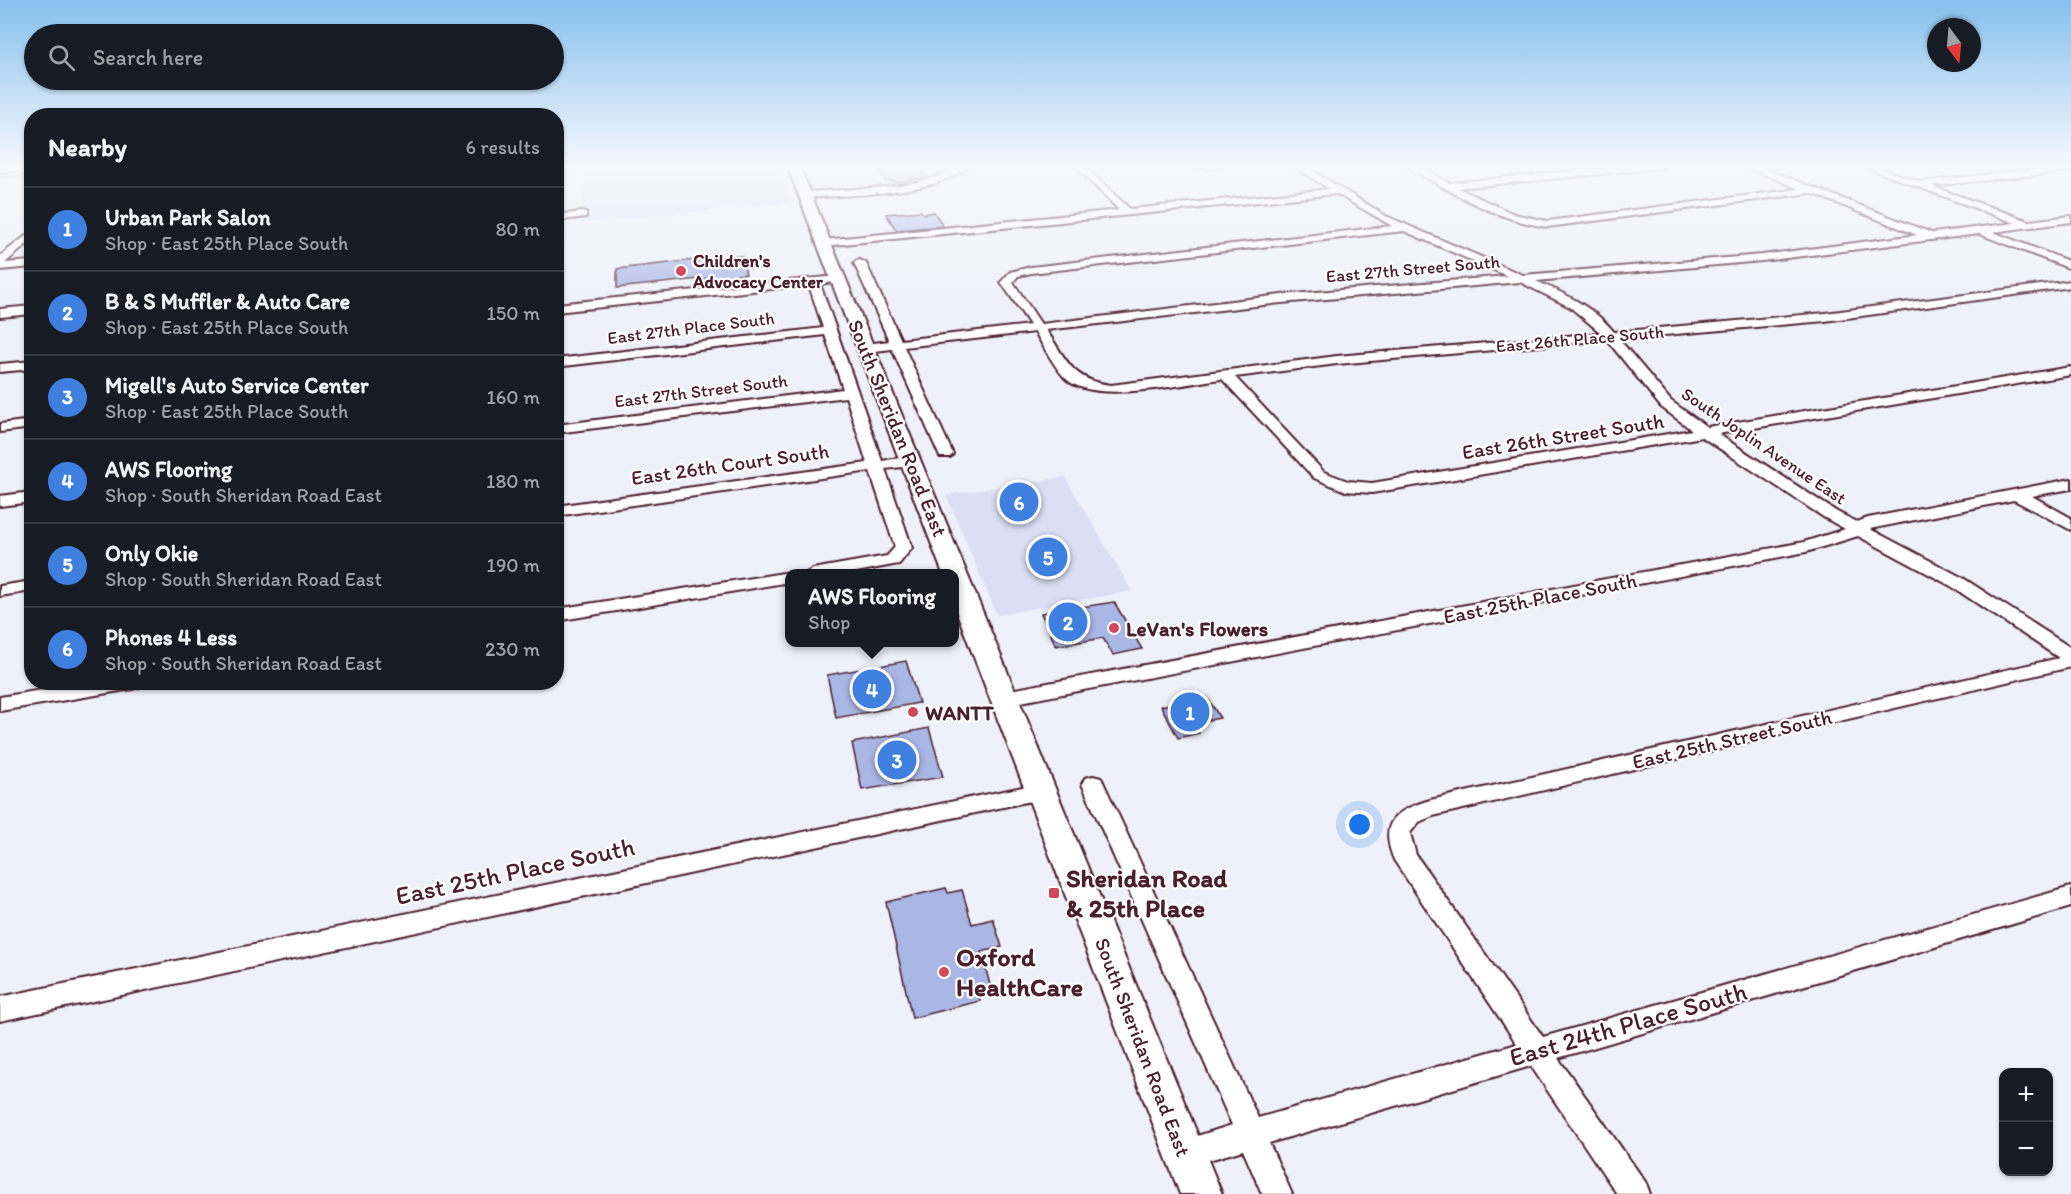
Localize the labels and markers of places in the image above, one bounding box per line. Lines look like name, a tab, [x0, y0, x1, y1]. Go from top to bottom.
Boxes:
place label: Children's Advocacy Center	[692, 250, 824, 293]
marker: Children's Advocacy Center	[674, 264, 688, 278]
pin: 6	[1000, 480, 1038, 524]
pin: 5	[1028, 534, 1068, 580]
pin: 2	[1048, 600, 1088, 644]
place label: LeVan's Flowers	[1126, 616, 1268, 641]
marker: LeVan's Flowers	[1107, 621, 1121, 635]
pin: 4	[852, 666, 892, 712]
pin: 1	[1170, 690, 1210, 734]
place label: WANTT	[925, 700, 994, 725]
marker: WANTT	[906, 705, 920, 719]
pin: 3	[878, 738, 916, 783]
place label: Sheridan Road & 25th Place	[1066, 862, 1228, 924]
marker: Sheridan Road & 25th Place	[1047, 886, 1061, 900]
place label: Oxford HealthCare	[956, 941, 1083, 1003]
marker: Oxford HealthCare	[937, 965, 951, 979]

